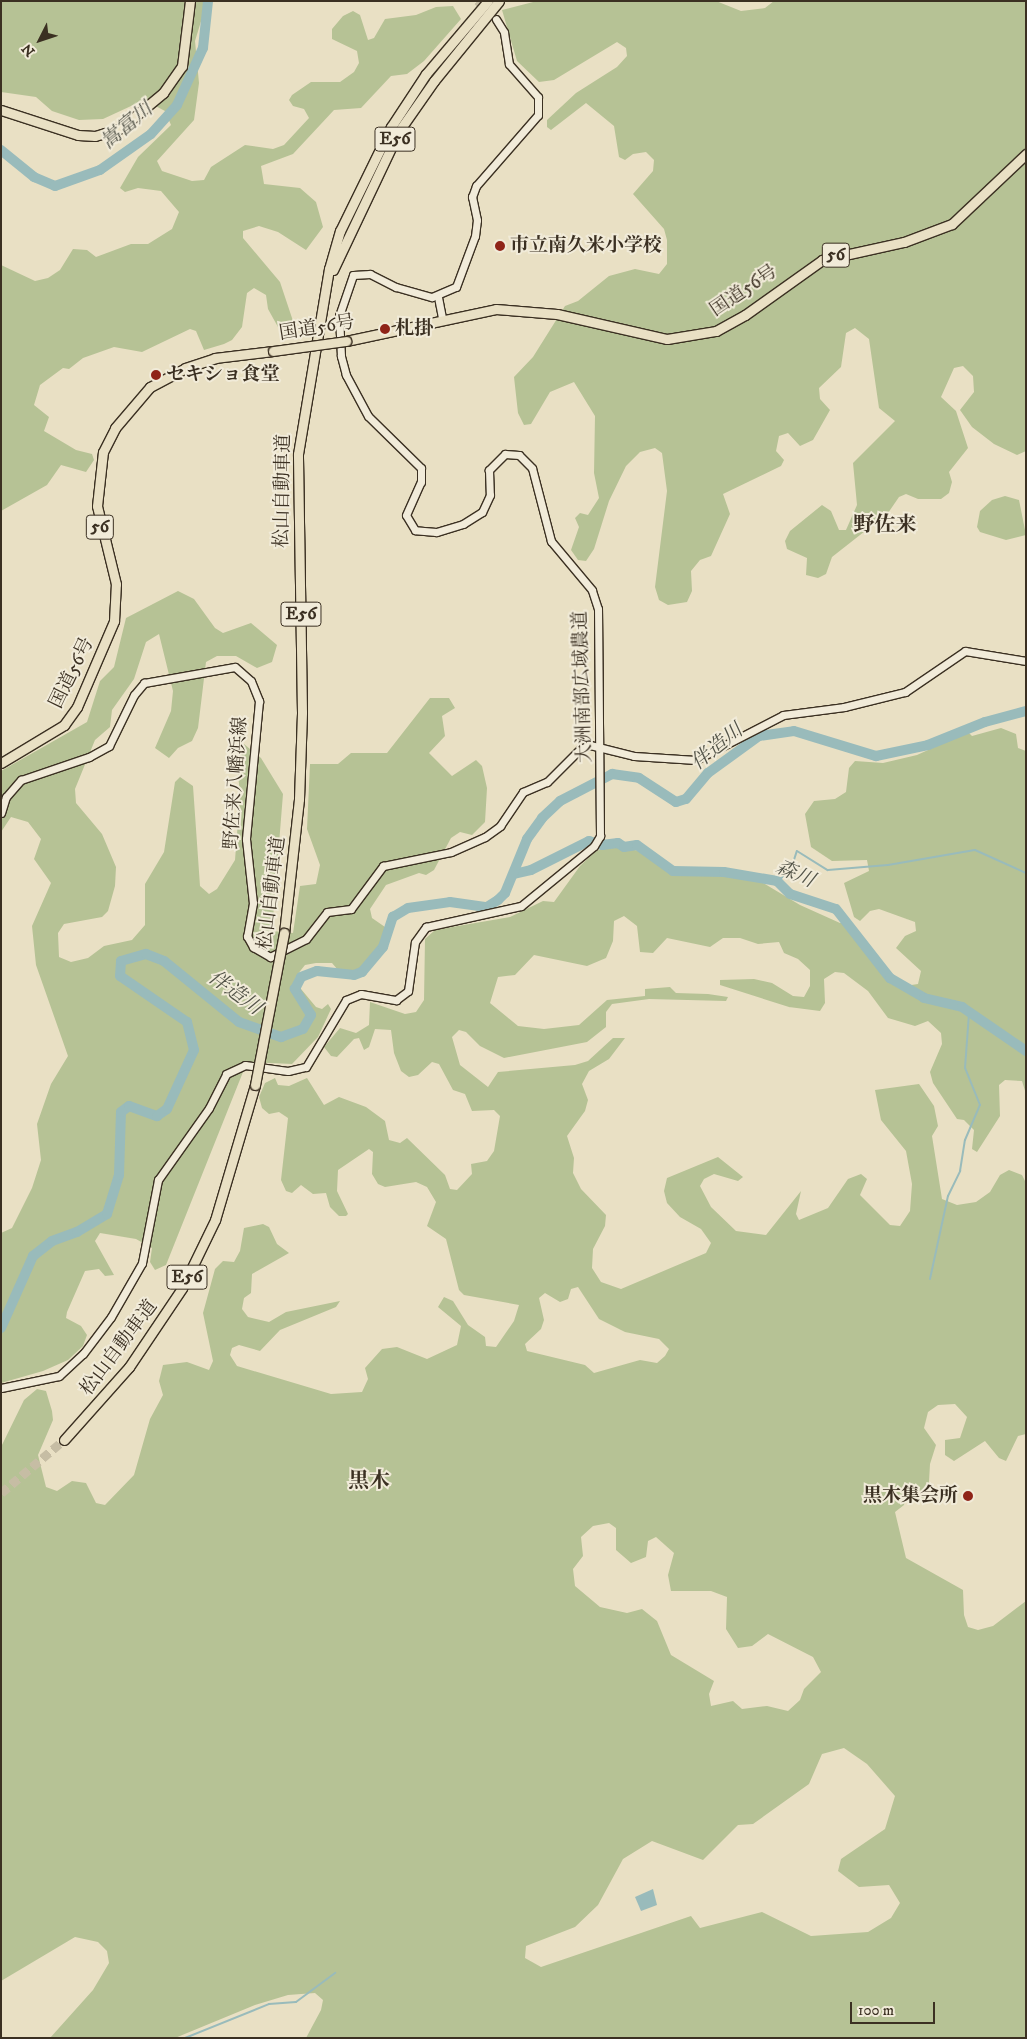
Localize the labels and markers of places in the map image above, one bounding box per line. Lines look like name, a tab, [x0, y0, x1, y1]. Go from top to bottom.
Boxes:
place label: 市立南久米小学校	[510, 235, 662, 257]
marker: 市立南久米小学校	[494, 240, 506, 252]
place label: 札掛	[395, 318, 433, 340]
marker: 札掛	[379, 323, 391, 335]
place label: セキショ食堂	[166, 364, 280, 386]
marker: セキショ食堂	[150, 369, 162, 381]
place label: 黒木集会所	[863, 1485, 958, 1507]
marker: 黒木集会所	[962, 1490, 974, 1502]

